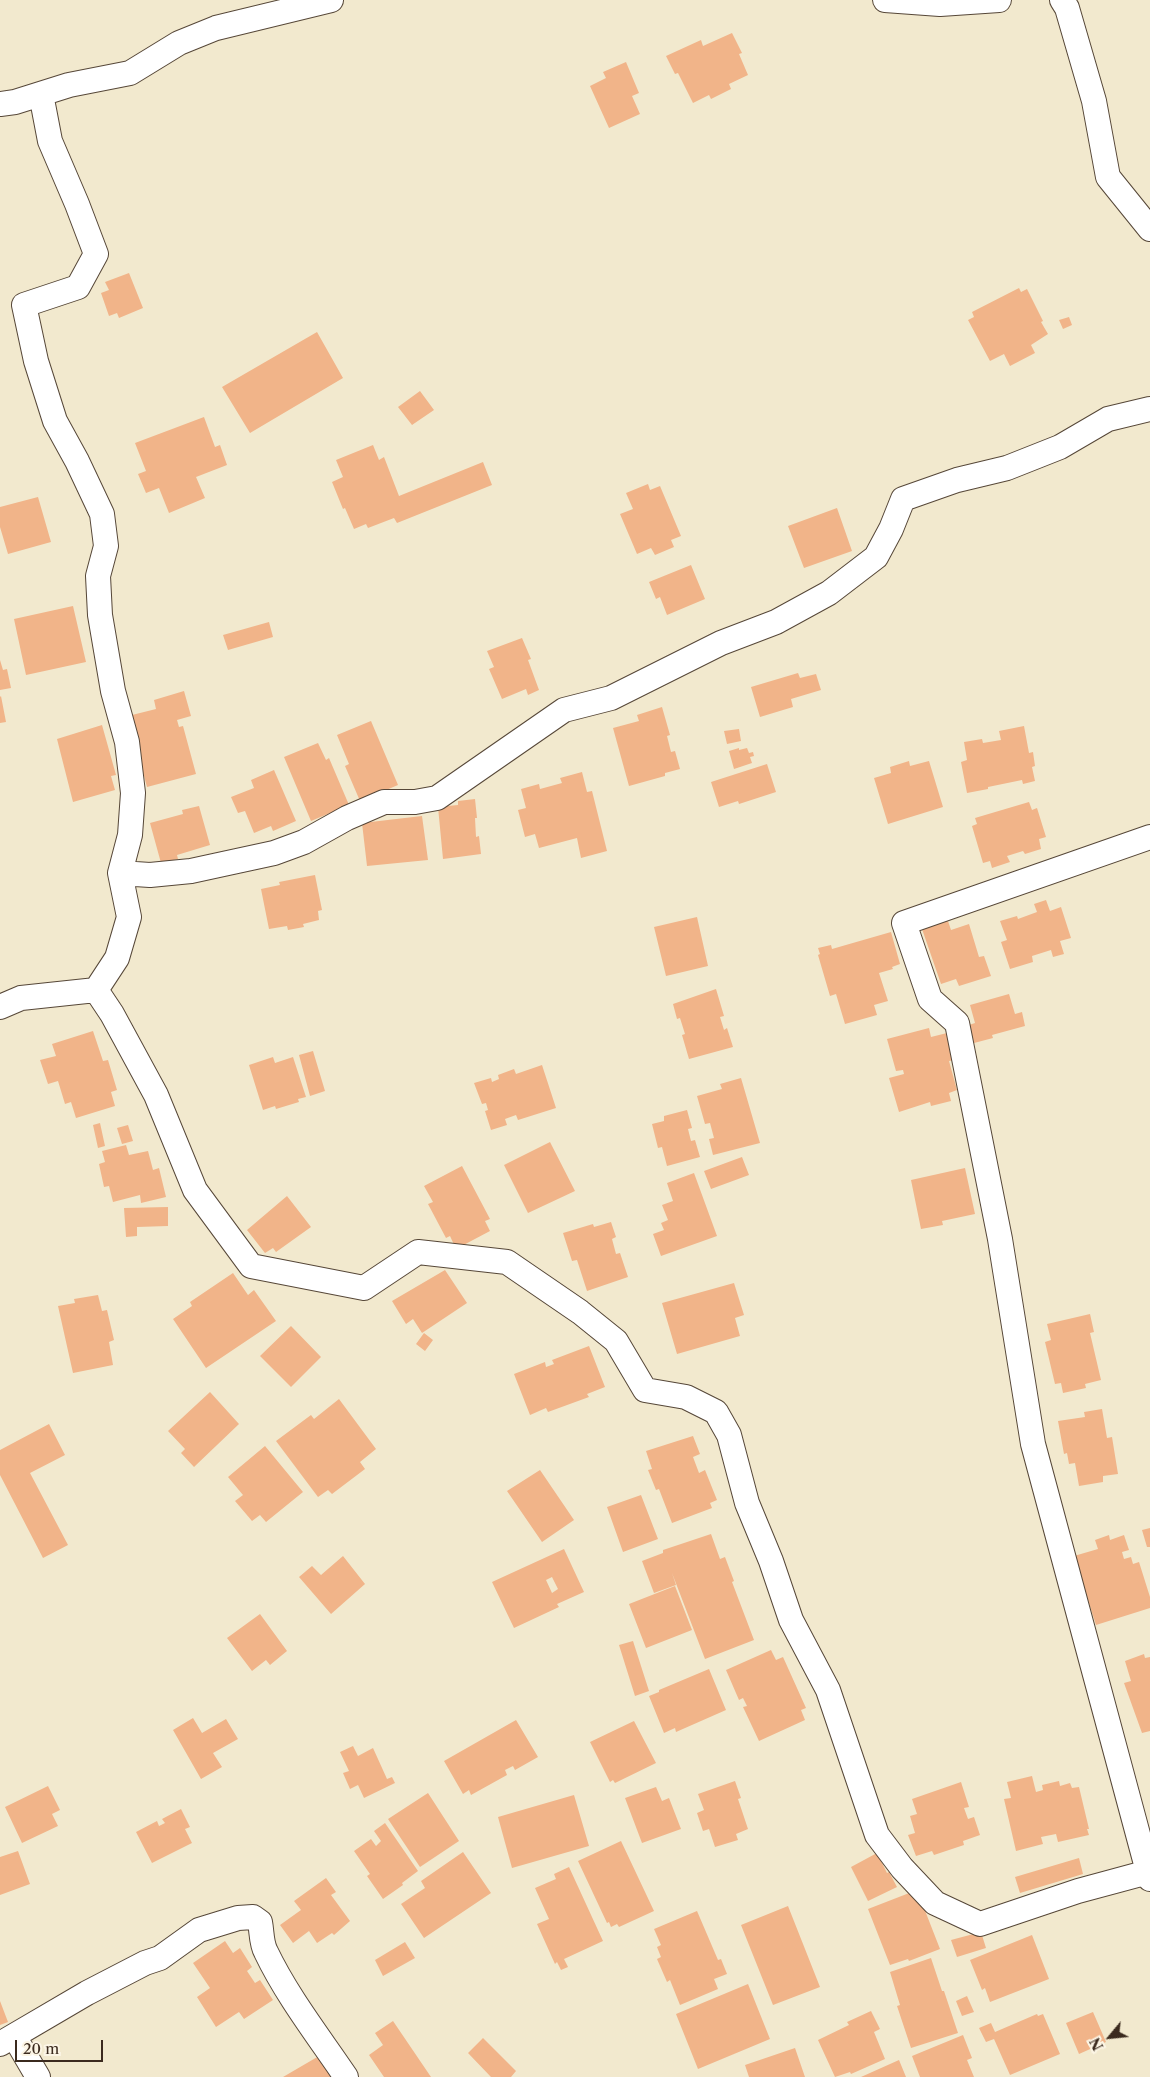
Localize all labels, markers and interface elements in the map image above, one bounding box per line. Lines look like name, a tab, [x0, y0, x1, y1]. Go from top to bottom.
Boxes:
north arrow	[1085, 2012, 1135, 2062]
scale bar	[18, 2030, 105, 2062]
text: N	[1086, 2034, 1108, 2054]
text: 20 m	[23, 2039, 59, 2058]

